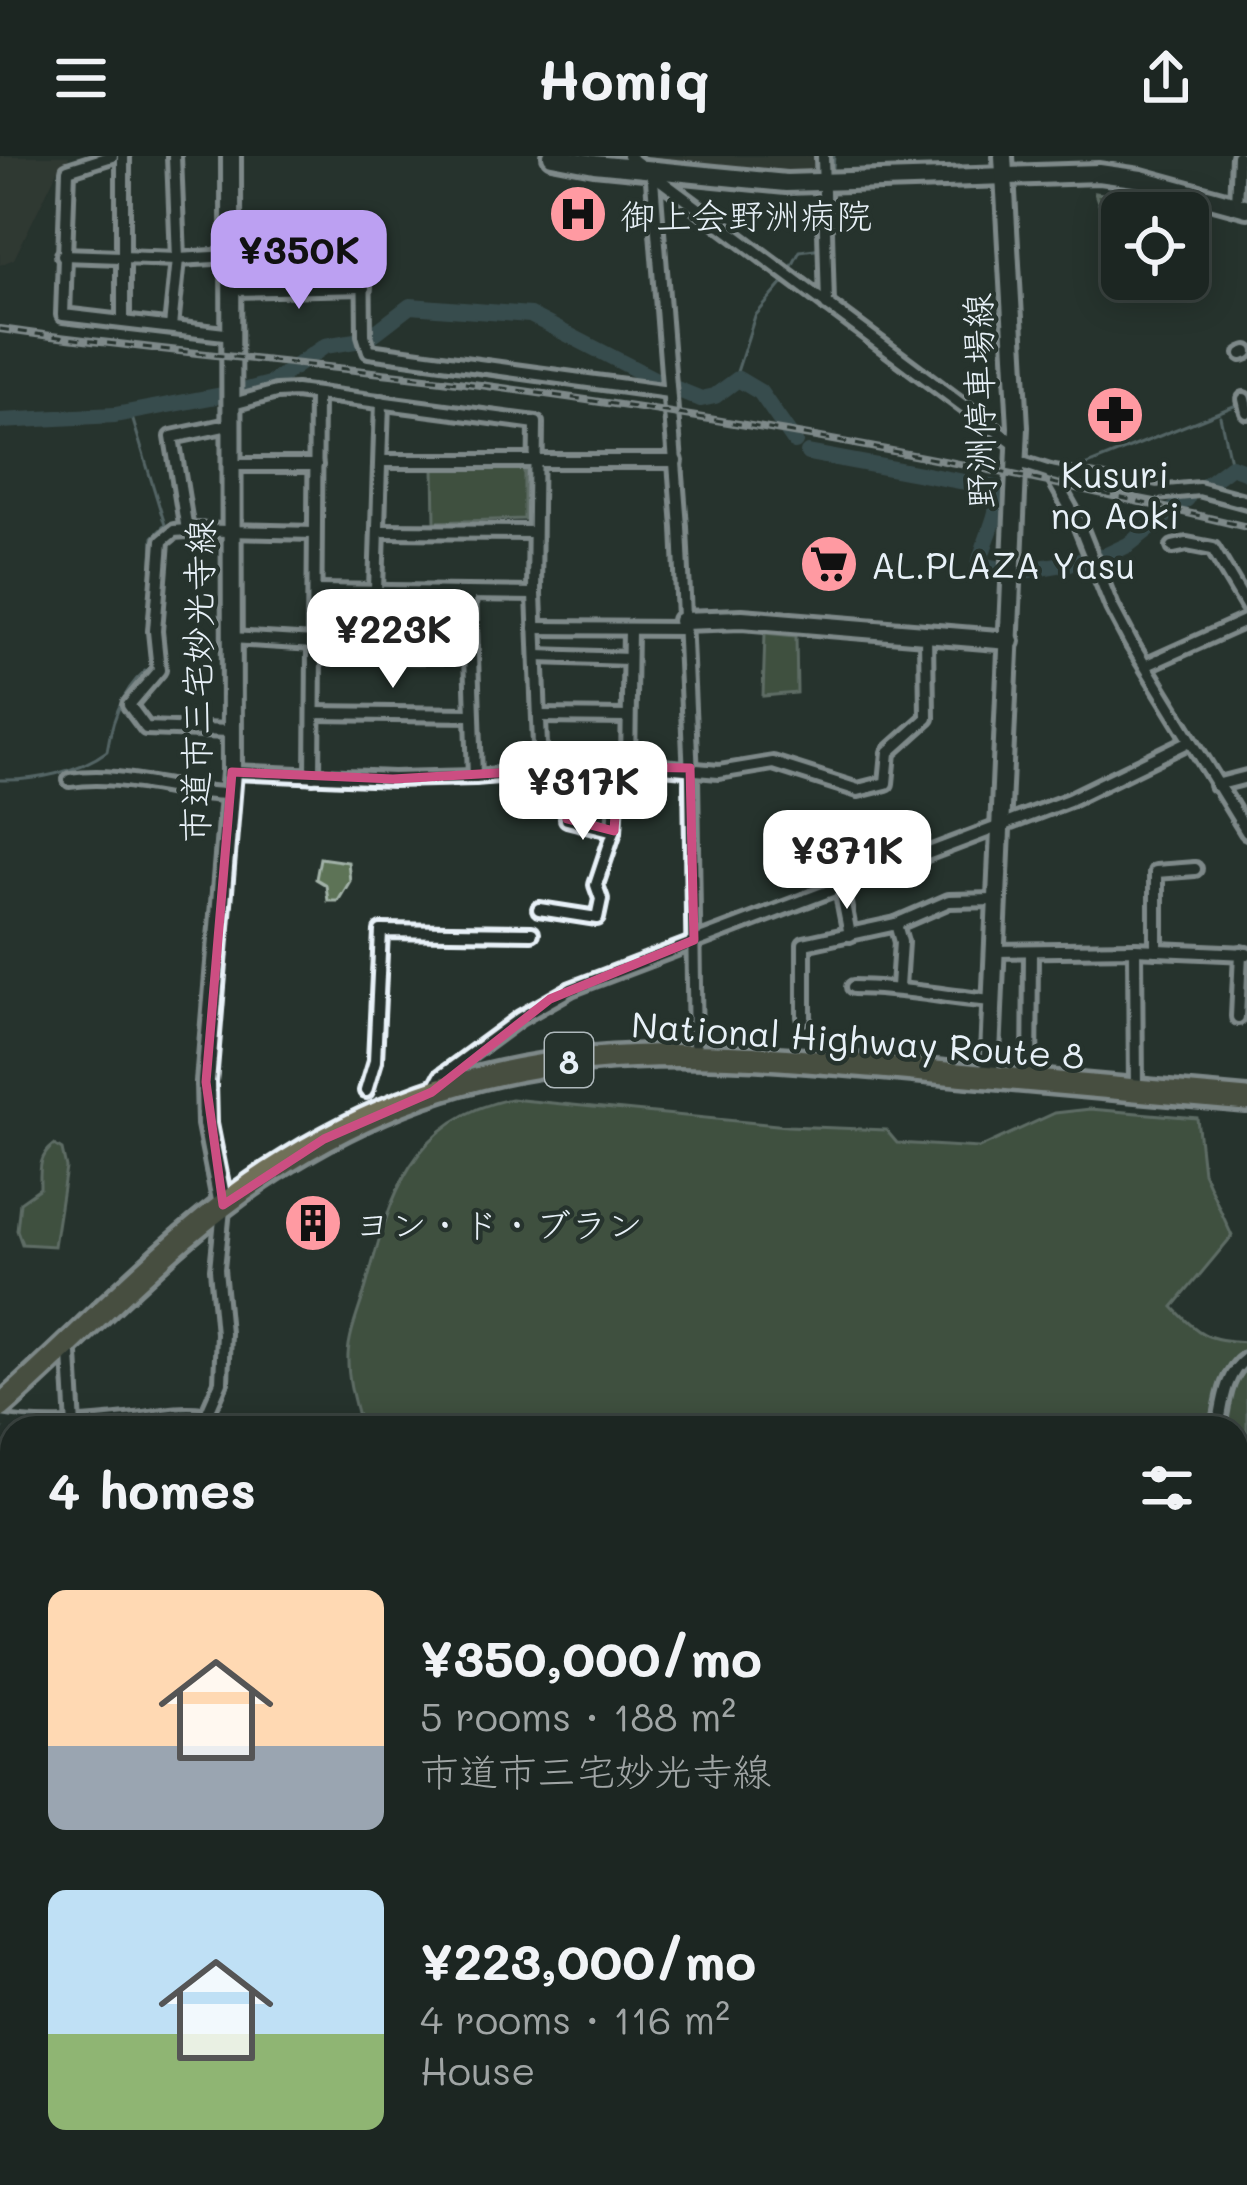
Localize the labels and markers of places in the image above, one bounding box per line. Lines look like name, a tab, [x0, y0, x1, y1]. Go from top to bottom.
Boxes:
hospital icon: 御上会野洲病院	[547, 183, 609, 245]
place label: 御上会野洲病院	[620, 191, 872, 238]
pin: ¥350K	[215, 210, 383, 312]
pharmacy icon: Kusuri no Aoki	[1084, 384, 1146, 446]
place label: Kusuri no Aoki	[1050, 450, 1180, 538]
supermarket icon: AL.PLAZA Yasu	[798, 533, 860, 595]
place label: AL.PLAZA Yasu	[871, 541, 1135, 588]
pin: ¥223K	[309, 589, 477, 691]
pin: ¥317K	[499, 741, 667, 843]
pin: ¥371K	[763, 810, 931, 912]
building icon: ヨン・ド・ブラン	[282, 1192, 344, 1254]
place label: ヨン・ド・ブラン	[355, 1200, 643, 1247]

